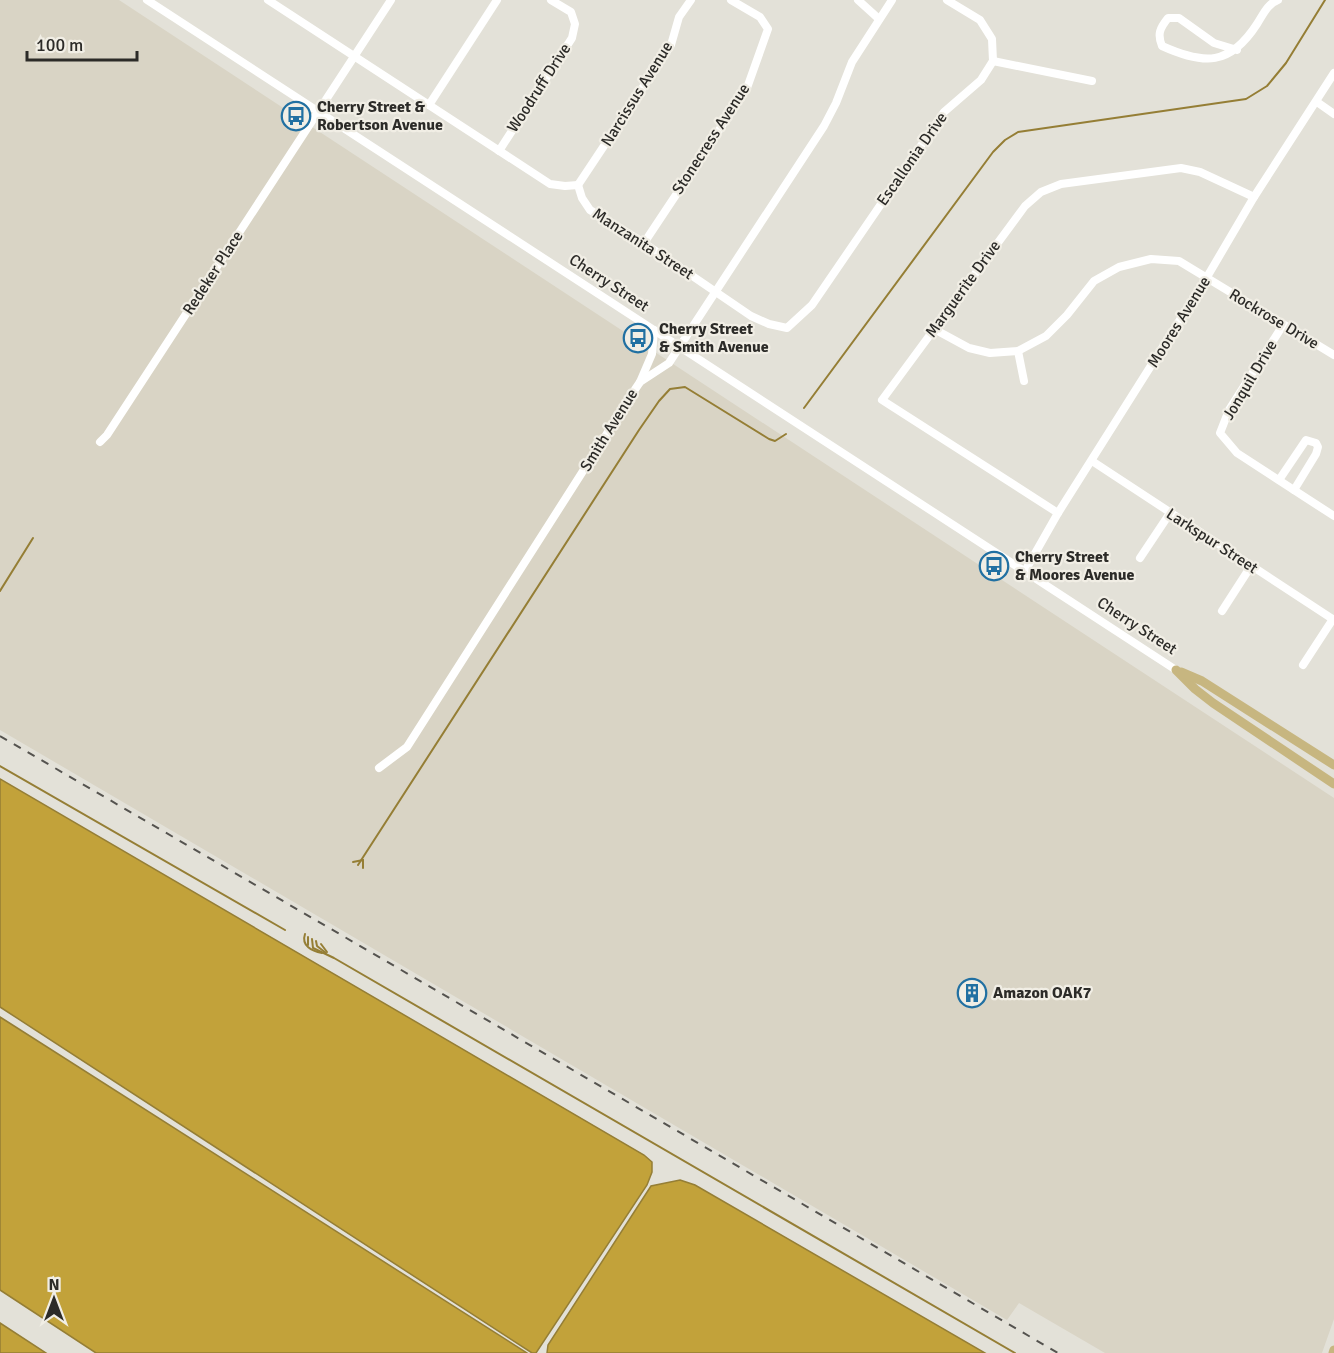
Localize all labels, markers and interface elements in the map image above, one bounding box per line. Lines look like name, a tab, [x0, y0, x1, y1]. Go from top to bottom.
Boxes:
scale bar	[27, 24, 136, 62]
text: 100 m	[36, 34, 83, 56]
street label: Narcissus Avenue	[597, 38, 677, 150]
street label: Woodruff Drive	[503, 40, 575, 136]
street label: Stonecress Avenue	[668, 80, 754, 198]
place label: Cherry Street & Robertson Avenue	[317, 97, 443, 135]
bus stop icon: Cherry Street & Robertson Avenue	[280, 100, 312, 132]
street label: Escallonia Drive	[872, 108, 952, 210]
street label: Manzanita Street	[589, 204, 698, 284]
street label: Redeker Place	[178, 227, 248, 319]
street label: Marguerite Drive	[921, 237, 1005, 341]
street label: Cherry Street	[565, 250, 653, 316]
street label: Moores Avenue	[1143, 273, 1215, 371]
street label: Rockrose Drive	[1225, 284, 1323, 354]
place label: Cherry Street & Smith Avenue	[659, 319, 769, 357]
bus stop icon: Cherry Street & Smith Avenue	[622, 322, 654, 354]
street label: Jonquil Drive	[1218, 336, 1282, 424]
street label: Smith Avenue	[576, 385, 642, 475]
street label: Larkspur Street	[1162, 504, 1262, 578]
place label: Cherry Street & Moores Avenue	[1015, 547, 1135, 585]
bus stop icon: Cherry Street & Moores Avenue	[978, 550, 1010, 582]
street label: Cherry Street	[1093, 593, 1181, 659]
building icon: Amazon OAK7	[956, 977, 988, 1009]
place label: Amazon OAK7	[993, 983, 1092, 1003]
north arrow	[24, 1269, 84, 1329]
text: N	[48, 1275, 60, 1295]

